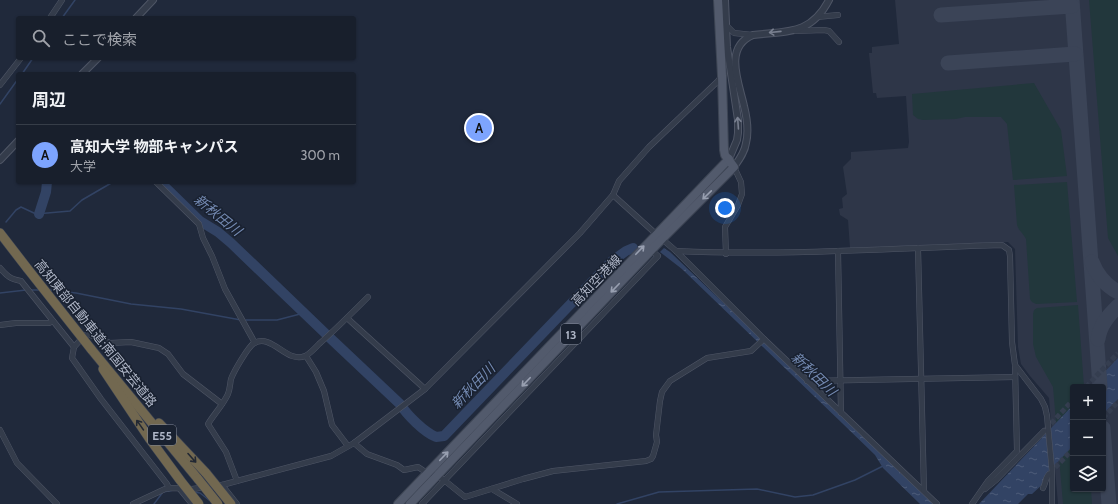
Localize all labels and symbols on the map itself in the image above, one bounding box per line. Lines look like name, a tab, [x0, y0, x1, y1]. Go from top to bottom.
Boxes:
one-way arrow	[769, 29, 782, 36]
pin: A	[466, 113, 492, 143]
one-way arrow	[734, 117, 741, 130]
water label: 新秋田川	[191, 190, 247, 241]
one-way arrow	[702, 190, 712, 200]
your location	[715, 198, 735, 218]
one-way arrow	[636, 245, 645, 255]
street label: 高知空港線	[568, 251, 624, 309]
street label: 高知東部自動車道;南国安芸道路	[32, 256, 160, 410]
one-way arrow	[610, 283, 620, 293]
road number: 13	[561, 324, 581, 344]
water label: 新秋田川	[788, 348, 842, 401]
water label: 新秋田川	[447, 358, 500, 412]
one-way arrow	[521, 377, 530, 387]
one-way arrow	[136, 420, 144, 431]
road number: E55	[148, 425, 176, 445]
one-way arrow	[439, 451, 448, 461]
one-way arrow	[187, 452, 196, 462]

